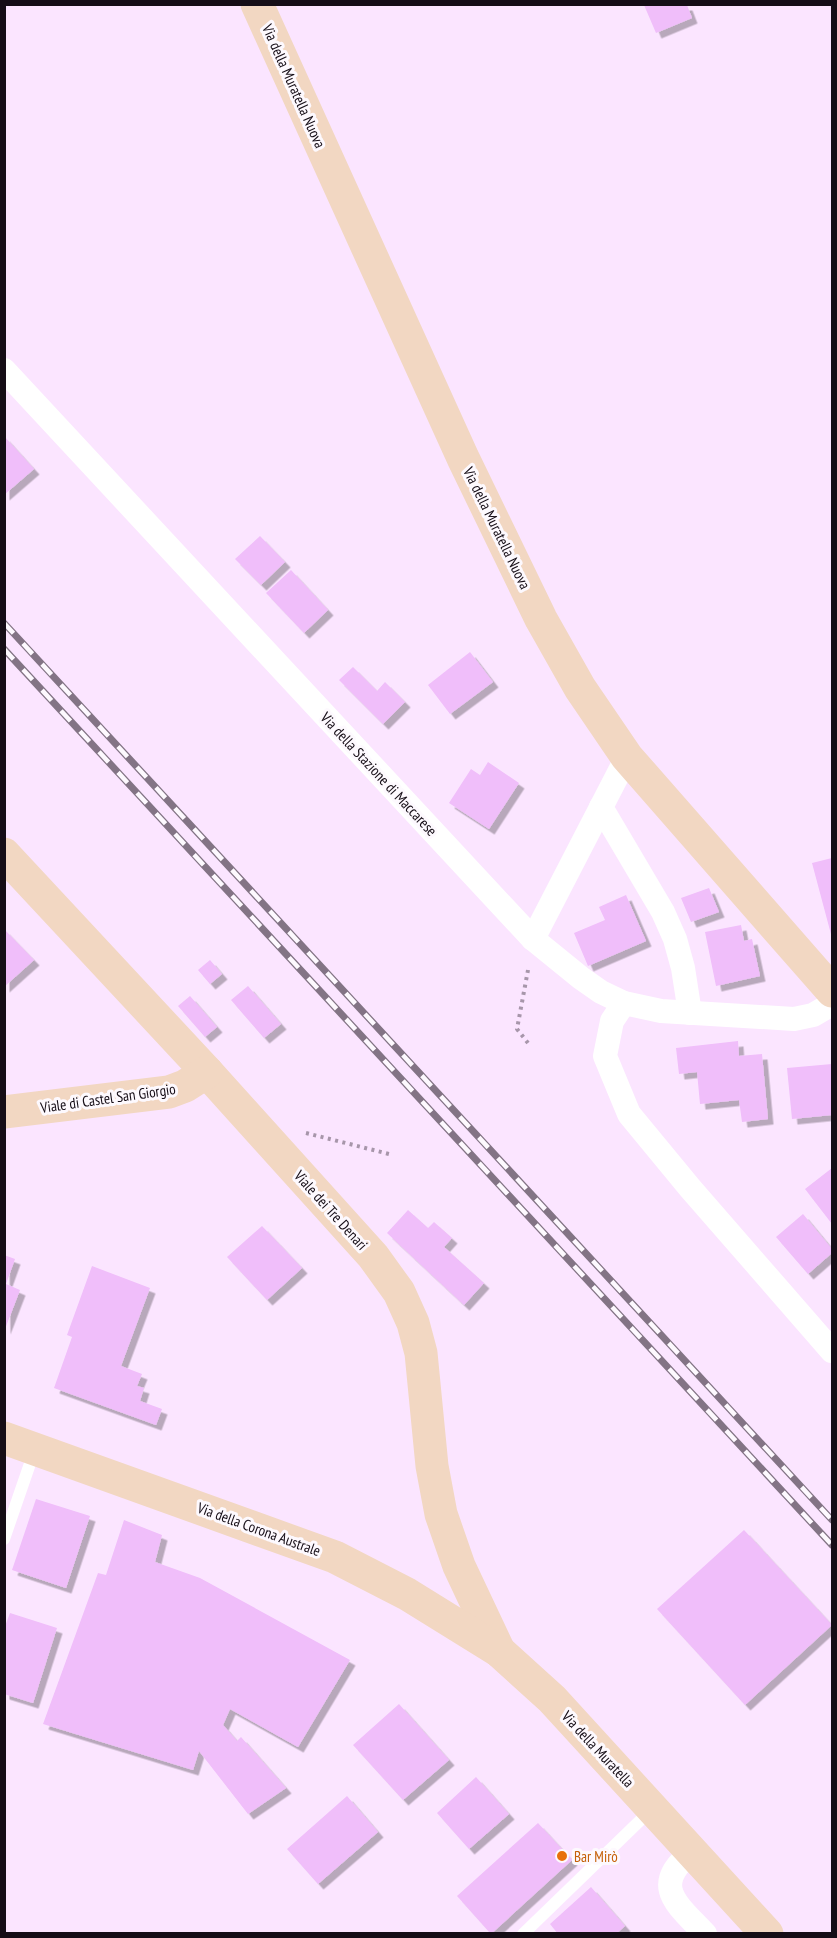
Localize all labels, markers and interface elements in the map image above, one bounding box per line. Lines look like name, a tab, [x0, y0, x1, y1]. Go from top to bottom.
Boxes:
street label: Via della Muratella Nuova	[258, 20, 330, 151]
street label: Via della Muratella Nuova	[459, 463, 535, 592]
street label: Via della Stazione di Maccarese	[316, 707, 441, 840]
street label: Viale di Castel San Giorgio	[38, 1079, 177, 1117]
street label: Viale dei Tre Denari	[290, 1165, 372, 1254]
street label: Via della Corona Australe	[194, 1498, 323, 1560]
street label: Via della Muratella	[557, 1706, 638, 1791]
place label: Bar Mirò	[574, 1847, 618, 1866]
marker: Bar Mirò	[555, 1849, 569, 1863]

